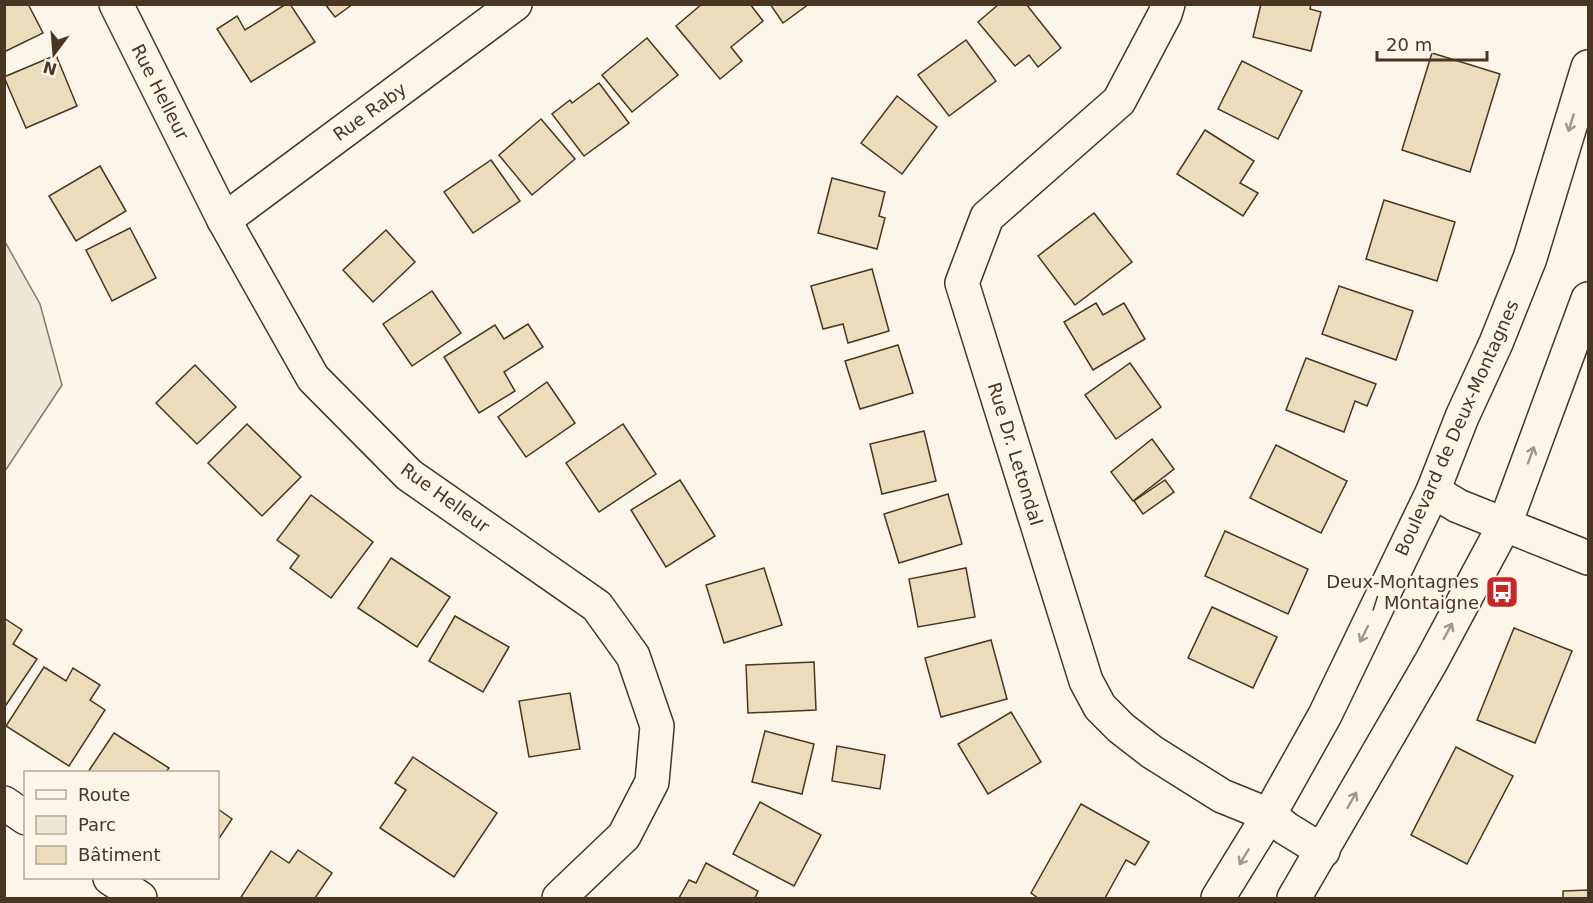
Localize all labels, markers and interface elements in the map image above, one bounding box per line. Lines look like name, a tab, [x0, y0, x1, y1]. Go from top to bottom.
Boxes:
north arrow	[24, 24, 84, 84]
scale bar	[1377, 24, 1486, 62]
text: 20 m	[1386, 34, 1432, 55]
street label: Rue Helleur	[127, 40, 194, 144]
text: N	[41, 57, 59, 79]
street label: Rue Raby	[329, 78, 411, 145]
one-way arrow	[1565, 113, 1576, 132]
street label: Boulevard de Deux-Montagnes	[1390, 297, 1523, 559]
street label: Rue Dr. Letondal	[984, 380, 1047, 528]
one-way arrow	[1526, 446, 1537, 465]
street label: Rue Helleur	[397, 458, 494, 537]
place label: Deux-Montagnes / Montaigne	[1326, 571, 1479, 613]
bus stop icon: Deux-Montagnes / Montaigne	[1484, 574, 1520, 610]
one-way arrow	[1443, 622, 1454, 640]
one-way arrow	[1358, 624, 1370, 642]
legend	[24, 771, 219, 879]
text: Route	[78, 784, 130, 805]
one-way arrow	[1346, 792, 1358, 809]
text: Parc	[78, 814, 116, 835]
text: Bâtiment	[78, 844, 161, 865]
one-way arrow	[1237, 848, 1249, 865]

